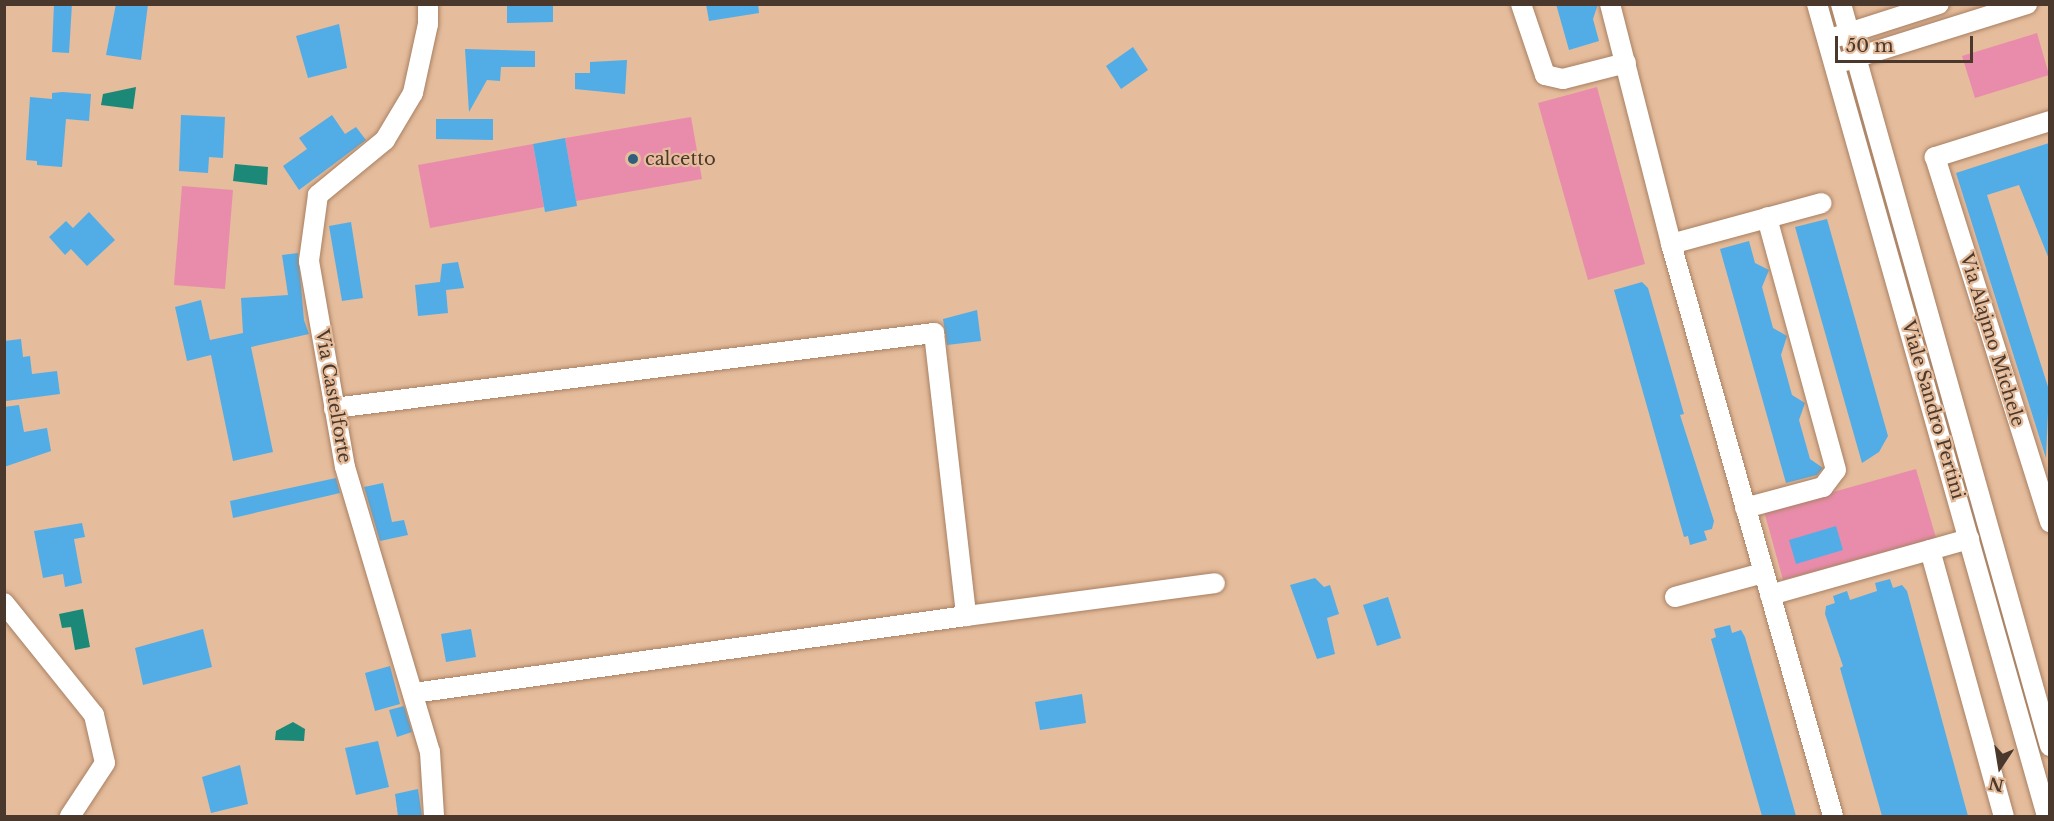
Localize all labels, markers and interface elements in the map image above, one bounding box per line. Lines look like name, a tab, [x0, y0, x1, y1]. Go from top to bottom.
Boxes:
scale bar	[1838, 24, 1976, 62]
text: 50 m	[1846, 35, 1894, 57]
place label: calcetto	[645, 148, 716, 170]
marker: calcetto	[626, 152, 640, 166]
street label: Via Alajmo Michele	[1955, 250, 2029, 430]
street label: Viale Sandro Pertini	[1897, 318, 1969, 502]
street label: Via Castelforte	[311, 327, 355, 465]
north arrow	[1970, 737, 2030, 797]
text: N	[1987, 773, 2006, 796]

